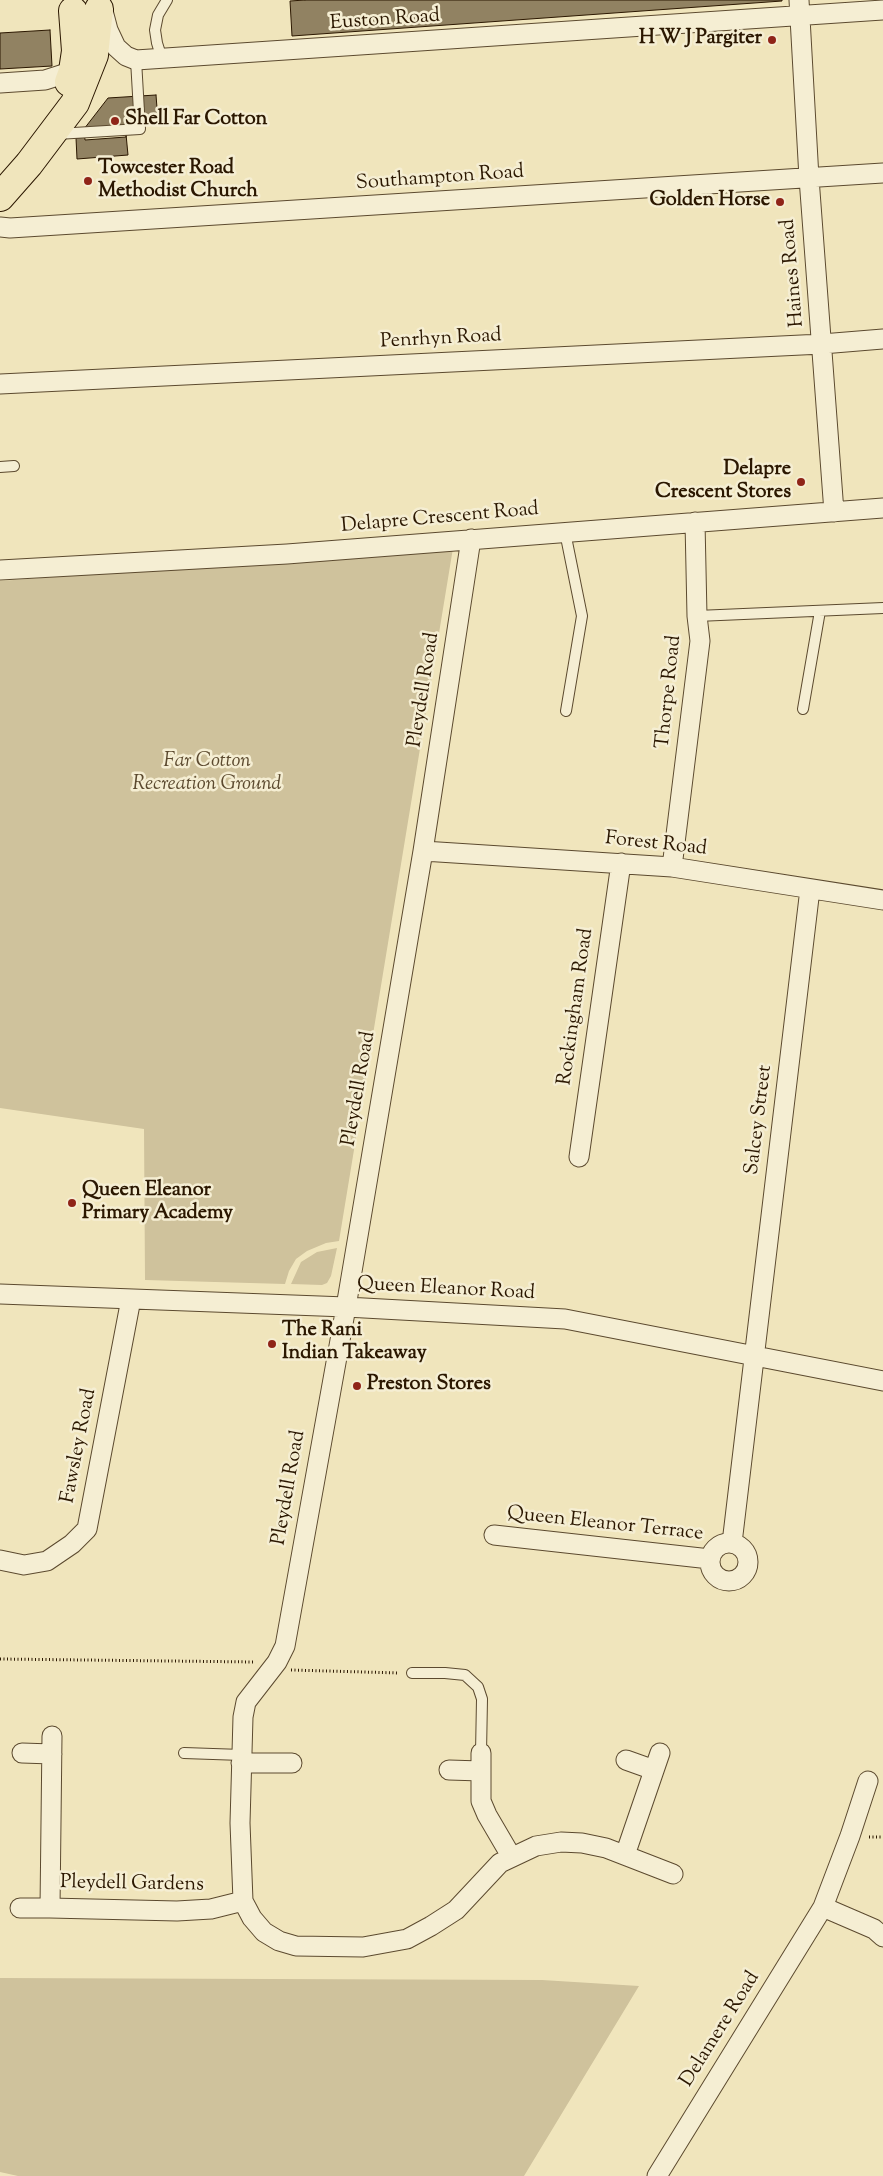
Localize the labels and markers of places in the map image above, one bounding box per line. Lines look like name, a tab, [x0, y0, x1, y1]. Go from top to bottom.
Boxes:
place label: H W J Pargiter	[639, 28, 762, 52]
marker: H W J Pargiter	[766, 34, 778, 46]
place label: Shell Far Cotton	[125, 109, 267, 133]
marker: Shell Far Cotton	[109, 115, 121, 127]
place label: Towcester Road Methodist Church	[98, 158, 258, 205]
marker: Towcester Road Methodist Church	[82, 175, 94, 187]
place label: Golden Horse	[649, 190, 770, 214]
marker: Golden Horse	[774, 196, 786, 208]
place label: Delapre Crescent Stores	[655, 459, 791, 506]
marker: Delapre Crescent Stores	[795, 476, 807, 488]
place label: Queen Eleanor Primary Academy	[82, 1180, 233, 1227]
marker: Queen Eleanor Primary Academy	[66, 1197, 78, 1209]
place label: The Rani Indian Takeaway	[282, 1320, 427, 1367]
marker: The Rani Indian Takeaway	[266, 1338, 278, 1350]
place label: Preston Stores	[367, 1374, 491, 1398]
marker: Preston Stores	[351, 1380, 363, 1392]

